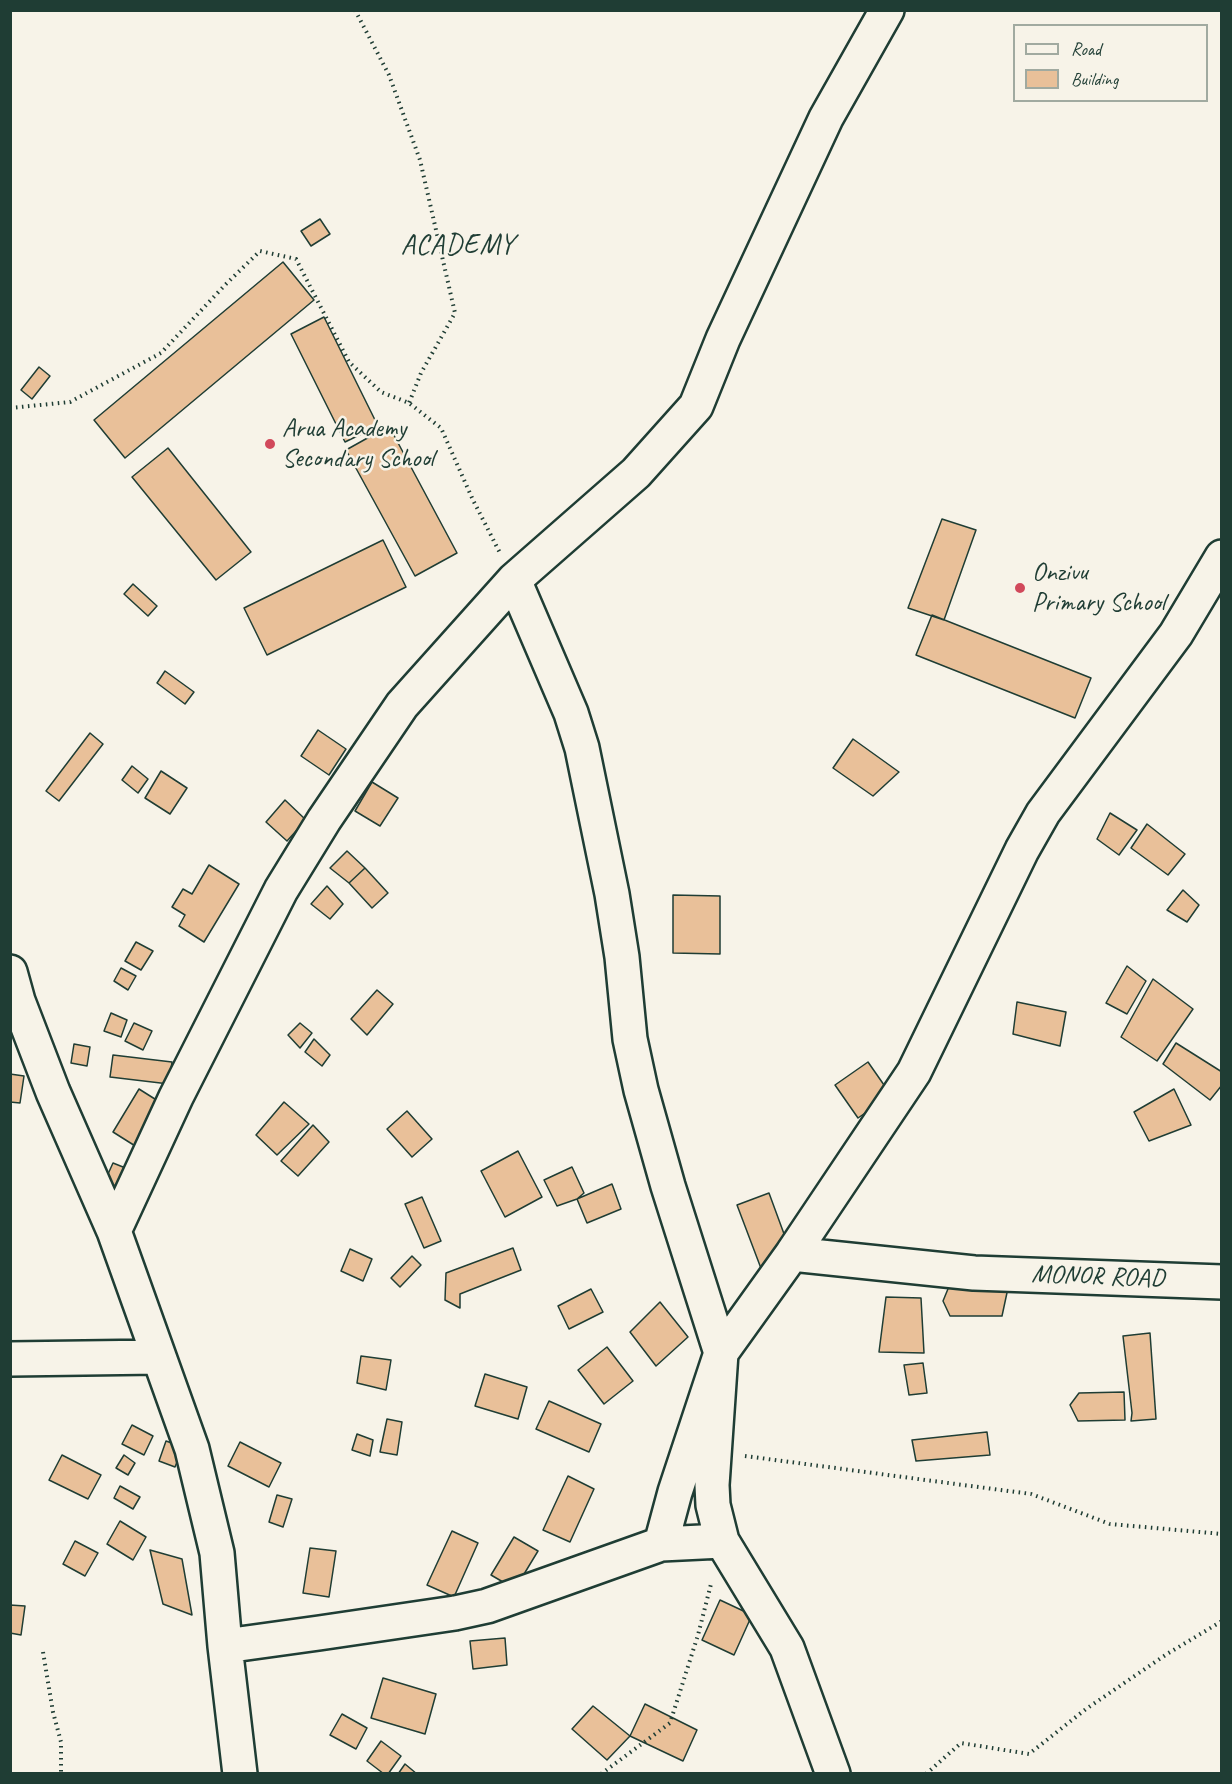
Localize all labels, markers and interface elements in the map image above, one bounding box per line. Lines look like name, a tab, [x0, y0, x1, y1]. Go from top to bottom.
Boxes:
legend	[1013, 24, 1208, 102]
text: Road	[1071, 38, 1101, 60]
text: Building	[1071, 68, 1118, 90]
district label: ACADEMY	[400, 229, 516, 263]
place label: Arua Academy Secondary School	[282, 413, 434, 474]
marker: Arua Academy Secondary School	[263, 437, 277, 451]
place label: Onzivu Primary School	[1032, 557, 1165, 618]
marker: Onzivu Primary School	[1013, 581, 1027, 595]
street label: MONOR ROAD	[1031, 1259, 1165, 1295]

